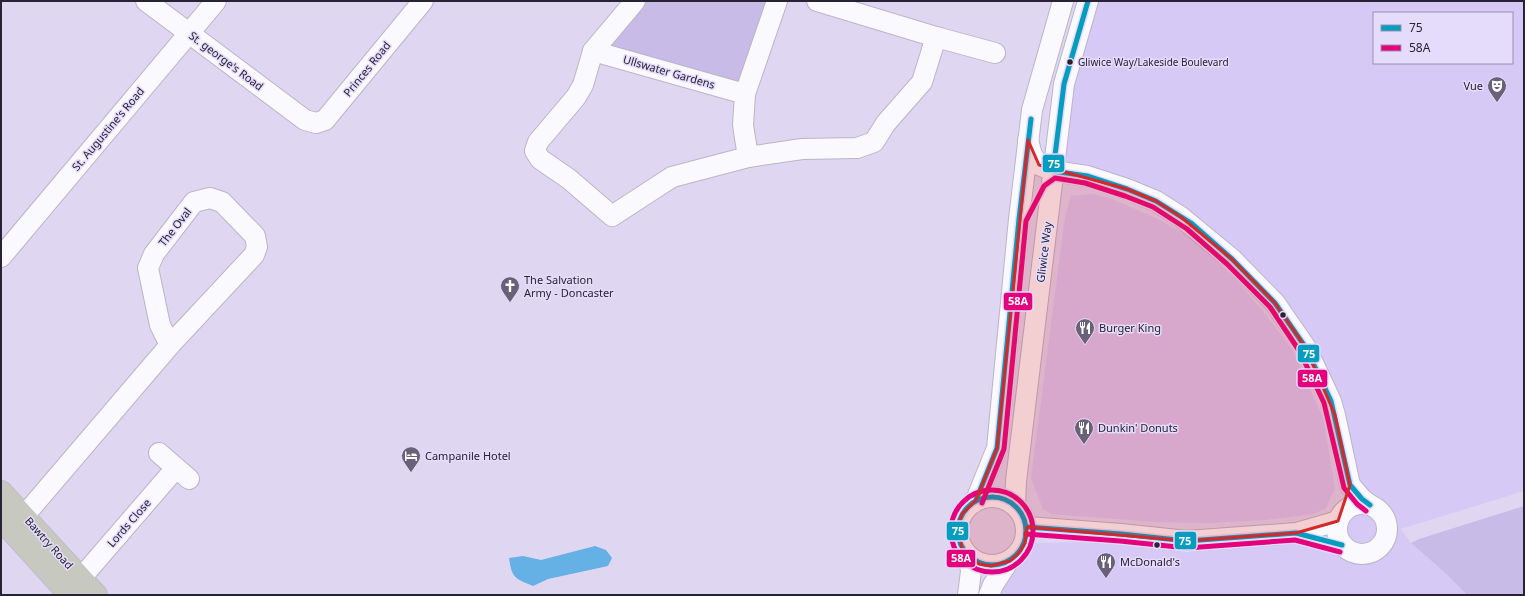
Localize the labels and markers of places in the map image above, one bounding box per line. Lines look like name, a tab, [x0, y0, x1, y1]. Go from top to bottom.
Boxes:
place label: Gliwice Way/Lakeside Boulevard	[1078, 55, 1229, 69]
marker: Gliwice Way/Lakeside Boulevard	[1065, 57, 1075, 67]
theatre icon: Vue	[1486, 75, 1508, 103]
place label: Vue	[1464, 78, 1483, 93]
place label: The Salvation Army - Doncaster	[524, 272, 614, 300]
church icon: The Salvation Army - Doncaster	[499, 275, 521, 303]
unlabelled marker	[1278, 310, 1288, 320]
restaurant icon: Burger King	[1074, 317, 1096, 345]
place label: Burger King	[1099, 320, 1161, 335]
restaurant icon: Dunkin' Donuts	[1073, 417, 1095, 445]
place label: Dunkin' Donuts	[1098, 420, 1178, 435]
hotel icon: Campanile Hotel	[400, 445, 422, 473]
place label: Campanile Hotel	[425, 448, 511, 463]
unlabelled marker	[1152, 540, 1162, 550]
restaurant icon: McDonald's	[1095, 551, 1117, 579]
place label: McDonald's	[1120, 554, 1180, 569]

